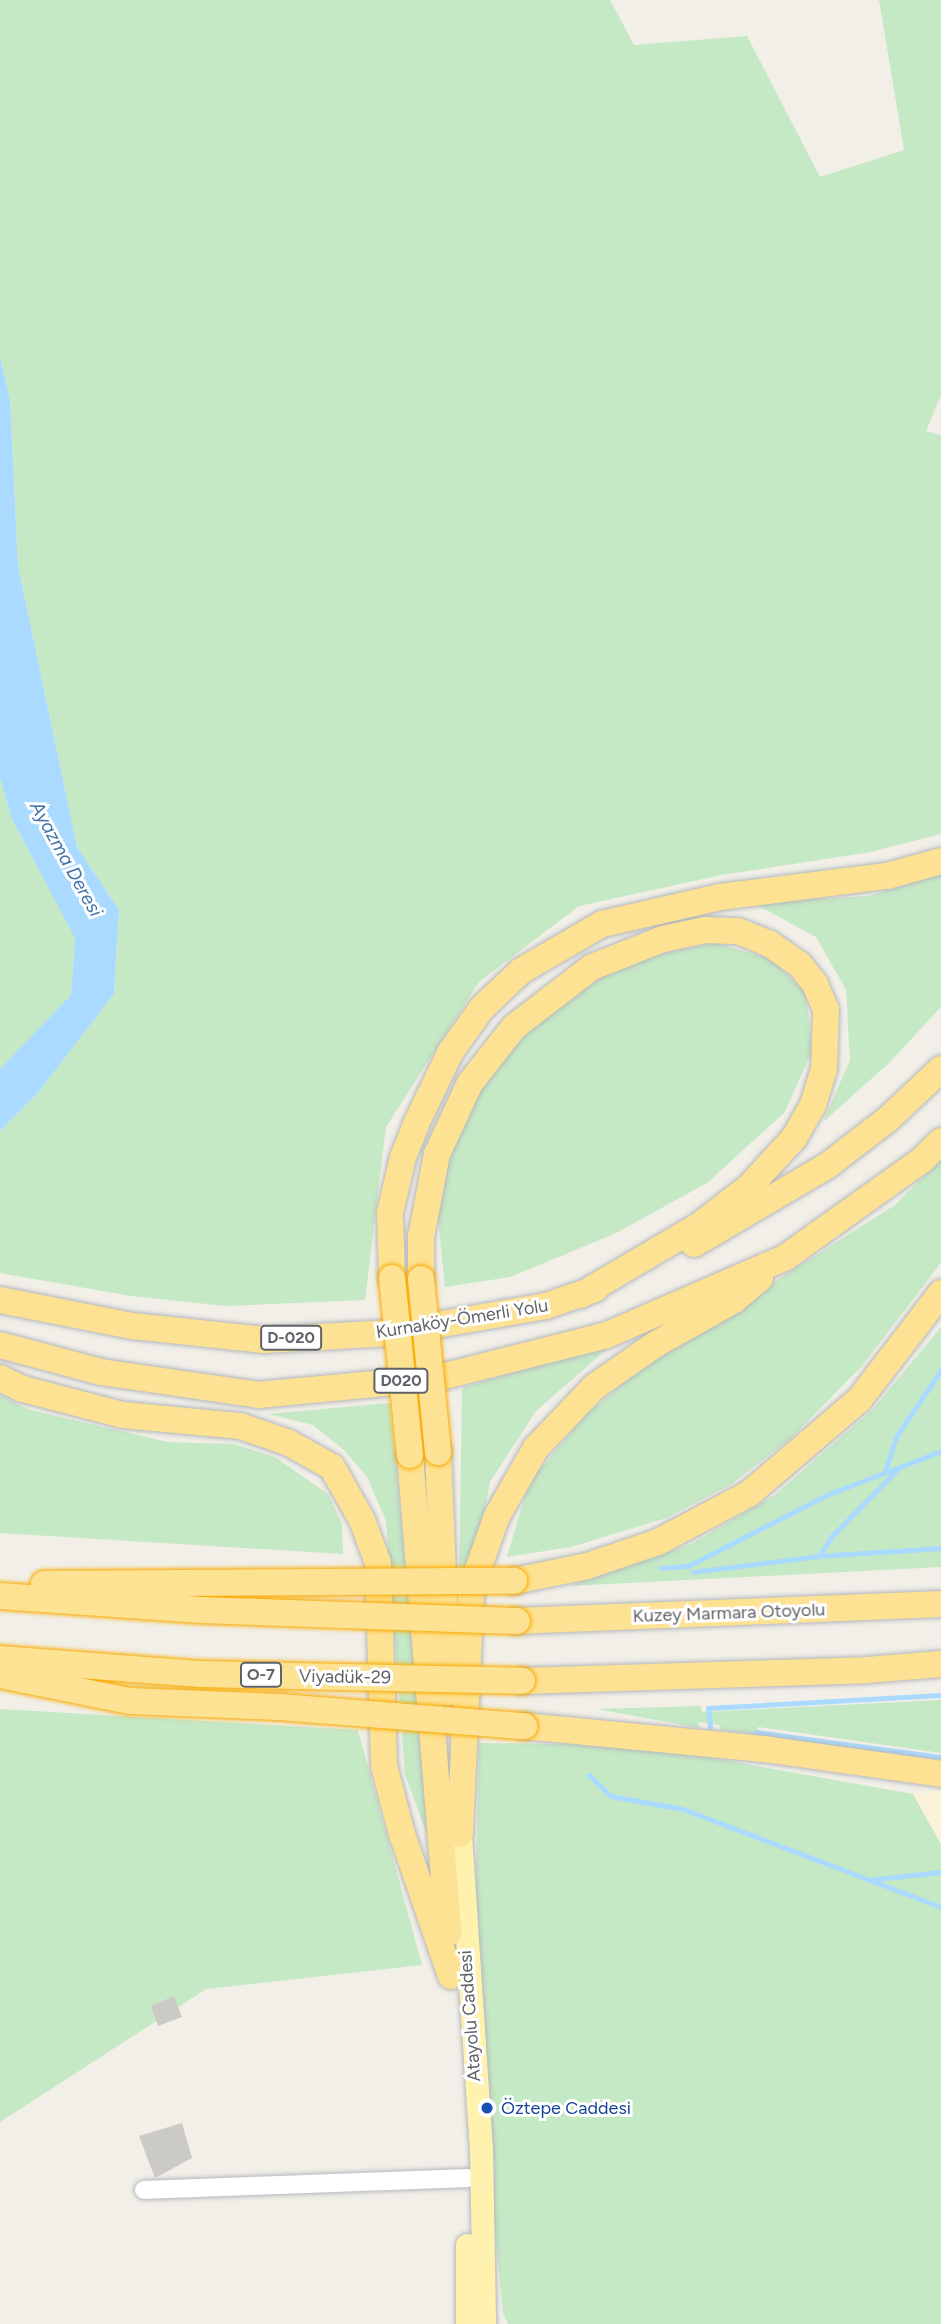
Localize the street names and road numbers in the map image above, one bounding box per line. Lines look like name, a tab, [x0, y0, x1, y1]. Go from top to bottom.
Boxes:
street label: Kurnaköy-Ömerli Yolu	[374, 1295, 550, 1343]
road number: D-020	[260, 1326, 322, 1350]
road number: D020	[373, 1368, 429, 1394]
street label: Kuzey Marmara Otoyolu	[632, 1599, 826, 1627]
road number: O-7	[238, 1662, 284, 1688]
street label: Viyadük-29	[299, 1665, 391, 1689]
street label: Atayolu Caddesi	[455, 1950, 485, 2082]

